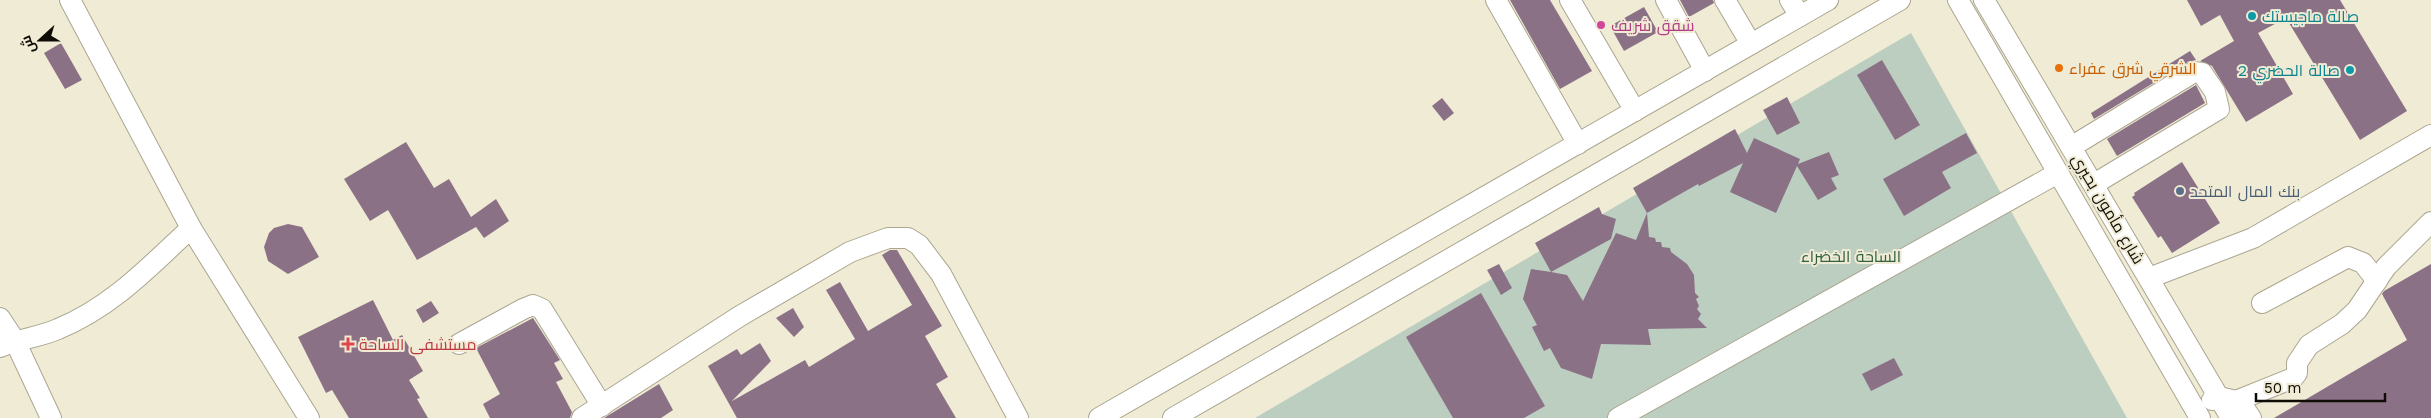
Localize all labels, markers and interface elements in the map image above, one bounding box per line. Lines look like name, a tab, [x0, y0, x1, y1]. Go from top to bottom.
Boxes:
place label: صالة ماجيستك	[2262, 7, 2359, 26]
marker: صالة ماجيستك	[2246, 10, 2258, 22]
north arrow	[15, 15, 65, 65]
place label: شقق شريف	[1611, 16, 1694, 36]
marker: شقق شريف	[1595, 19, 1607, 31]
text: ش	[17, 33, 39, 56]
place label: الشرقي شرق عفراء	[2069, 59, 2197, 82]
place label: صالة الحضري 2	[2238, 61, 2340, 84]
marker: الشرقي شرق عفراء	[2053, 62, 2065, 74]
marker: صالة الحضري 2	[2344, 64, 2356, 76]
street label: شارع مأمون بحيري	[2064, 151, 2148, 269]
place label: بنك المال المتحد	[2190, 182, 2300, 202]
marker: بنك المال المتحد	[2174, 185, 2186, 197]
park label: الساحة الخضراء	[1801, 247, 1901, 266]
place label: مستشفى الساحة	[359, 335, 477, 355]
marker: مستشفى الساحة	[341, 337, 355, 351]
scale bar	[2256, 370, 2385, 402]
text: 50 m	[2264, 379, 2301, 397]

